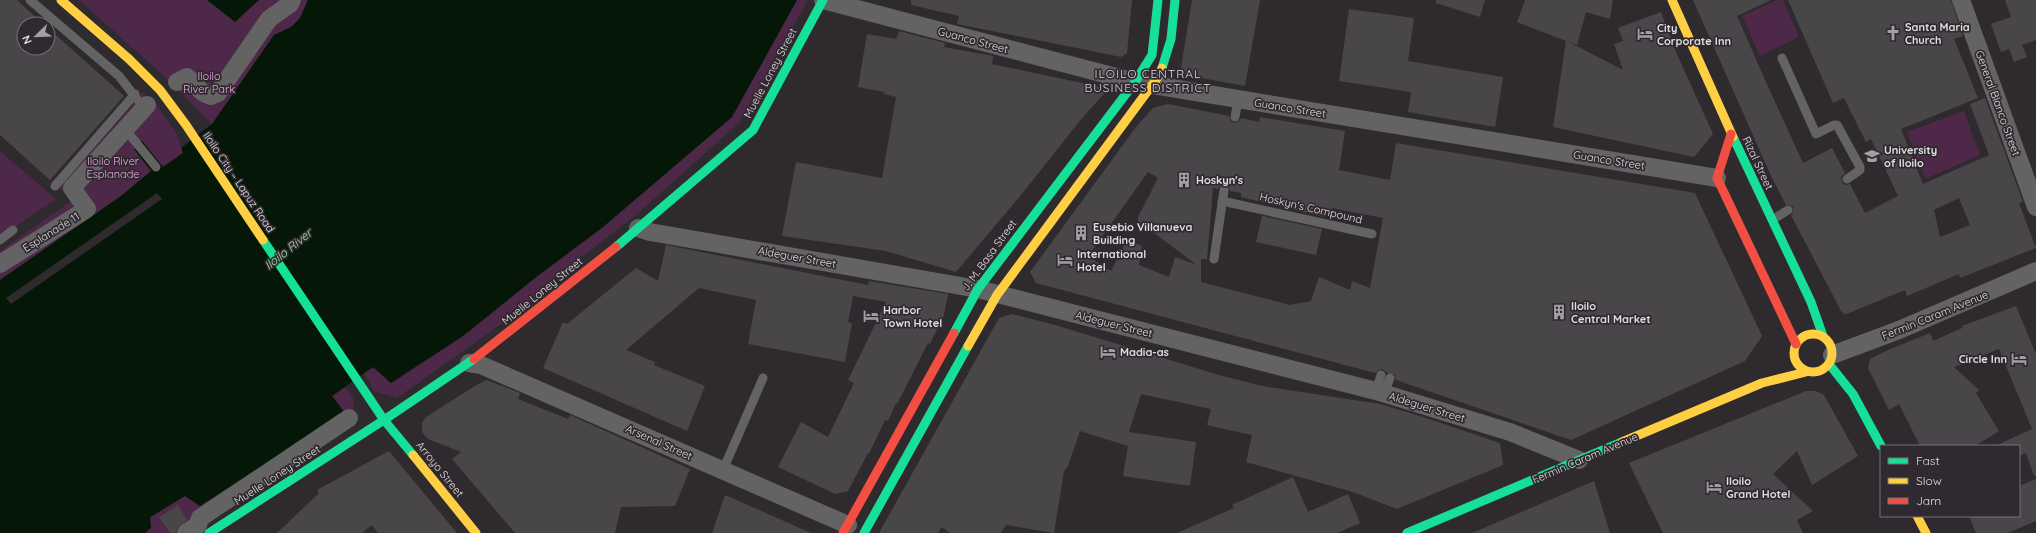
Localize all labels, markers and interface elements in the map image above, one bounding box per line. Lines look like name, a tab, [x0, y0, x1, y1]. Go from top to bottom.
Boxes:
north arrow	[16, 16, 56, 56]
place label: Santa Maria Church	[1905, 20, 1970, 47]
place label: City Corporate Inn	[1657, 21, 1731, 48]
street label: Guanco Street	[936, 24, 1010, 56]
church icon: Santa Maria Church	[1884, 24, 1902, 42]
street label: Muelle Loney Street	[740, 25, 800, 120]
hotel icon: City Corporate Inn	[1636, 25, 1654, 43]
text: N	[19, 33, 35, 46]
street label: General Blanco Street	[1972, 49, 2024, 158]
district label: ILOILO CENTRAL BUSINESS DISTRICT	[1084, 66, 1212, 95]
park label: Iloilo River Park	[183, 69, 235, 96]
street label: Guanco Street	[1253, 95, 1327, 121]
street label: Iloilo City – Lapuz Road	[200, 129, 278, 235]
street label: Rizal Street	[1740, 134, 1777, 192]
place label: University of Iloilo	[1884, 143, 1937, 170]
street label: Guanco Street	[1572, 147, 1646, 173]
school or university icon: University of Iloilo	[1863, 147, 1881, 165]
park label: Iloilo River Esplanade	[86, 154, 140, 181]
building icon: Hoskyn's	[1175, 171, 1193, 189]
place label: Hoskyn's	[1196, 173, 1243, 187]
street label: Hoskyn's Compound	[1258, 189, 1364, 227]
street label: Esplanade 11	[20, 209, 82, 255]
street label: J. M. Basa Street	[959, 217, 1020, 293]
place label: Eusebio Villanueva Building	[1093, 220, 1192, 247]
water label: Iloilo River	[261, 224, 316, 273]
building icon: Eusebio Villanueva Building	[1072, 224, 1090, 242]
street label: Aldeguer Street	[757, 243, 837, 271]
place label: International Hotel	[1077, 247, 1146, 274]
hotel icon: International Hotel	[1056, 251, 1074, 269]
street label: Muelle Loney Street	[499, 254, 585, 328]
street label: Fermin Caram Avenue	[1880, 287, 1990, 343]
place label: Iloilo Central Market	[1571, 299, 1651, 326]
place label: Harbor Town Hotel	[883, 303, 942, 330]
building icon: Iloilo Central Market	[1550, 303, 1568, 321]
hotel icon: Harbor Town Hotel	[862, 307, 880, 325]
street label: Aldeguer Street	[1074, 308, 1154, 340]
hotel icon: Madia-as	[1099, 343, 1117, 361]
place label: Madia-as	[1120, 345, 1169, 359]
hotel icon: Circle Inn	[2010, 350, 2028, 368]
place label: Circle Inn	[1959, 352, 2007, 366]
street label: Aldeguer Street	[1387, 389, 1467, 425]
street label: Arsenal Street	[624, 421, 695, 463]
street label: Fermin Caram Avenue	[1530, 429, 1640, 487]
street label: Arroyo Street	[413, 438, 467, 500]
street label: Muelle Loney Street	[231, 442, 323, 508]
legend	[1880, 445, 2020, 517]
text: Fast	[1916, 453, 1940, 468]
text: Slow	[1916, 473, 1942, 488]
place label: Iloilo Grand Hotel	[1726, 474, 1790, 501]
hotel icon: Iloilo Grand Hotel	[1705, 478, 1723, 496]
text: Jam	[1916, 493, 1941, 508]

